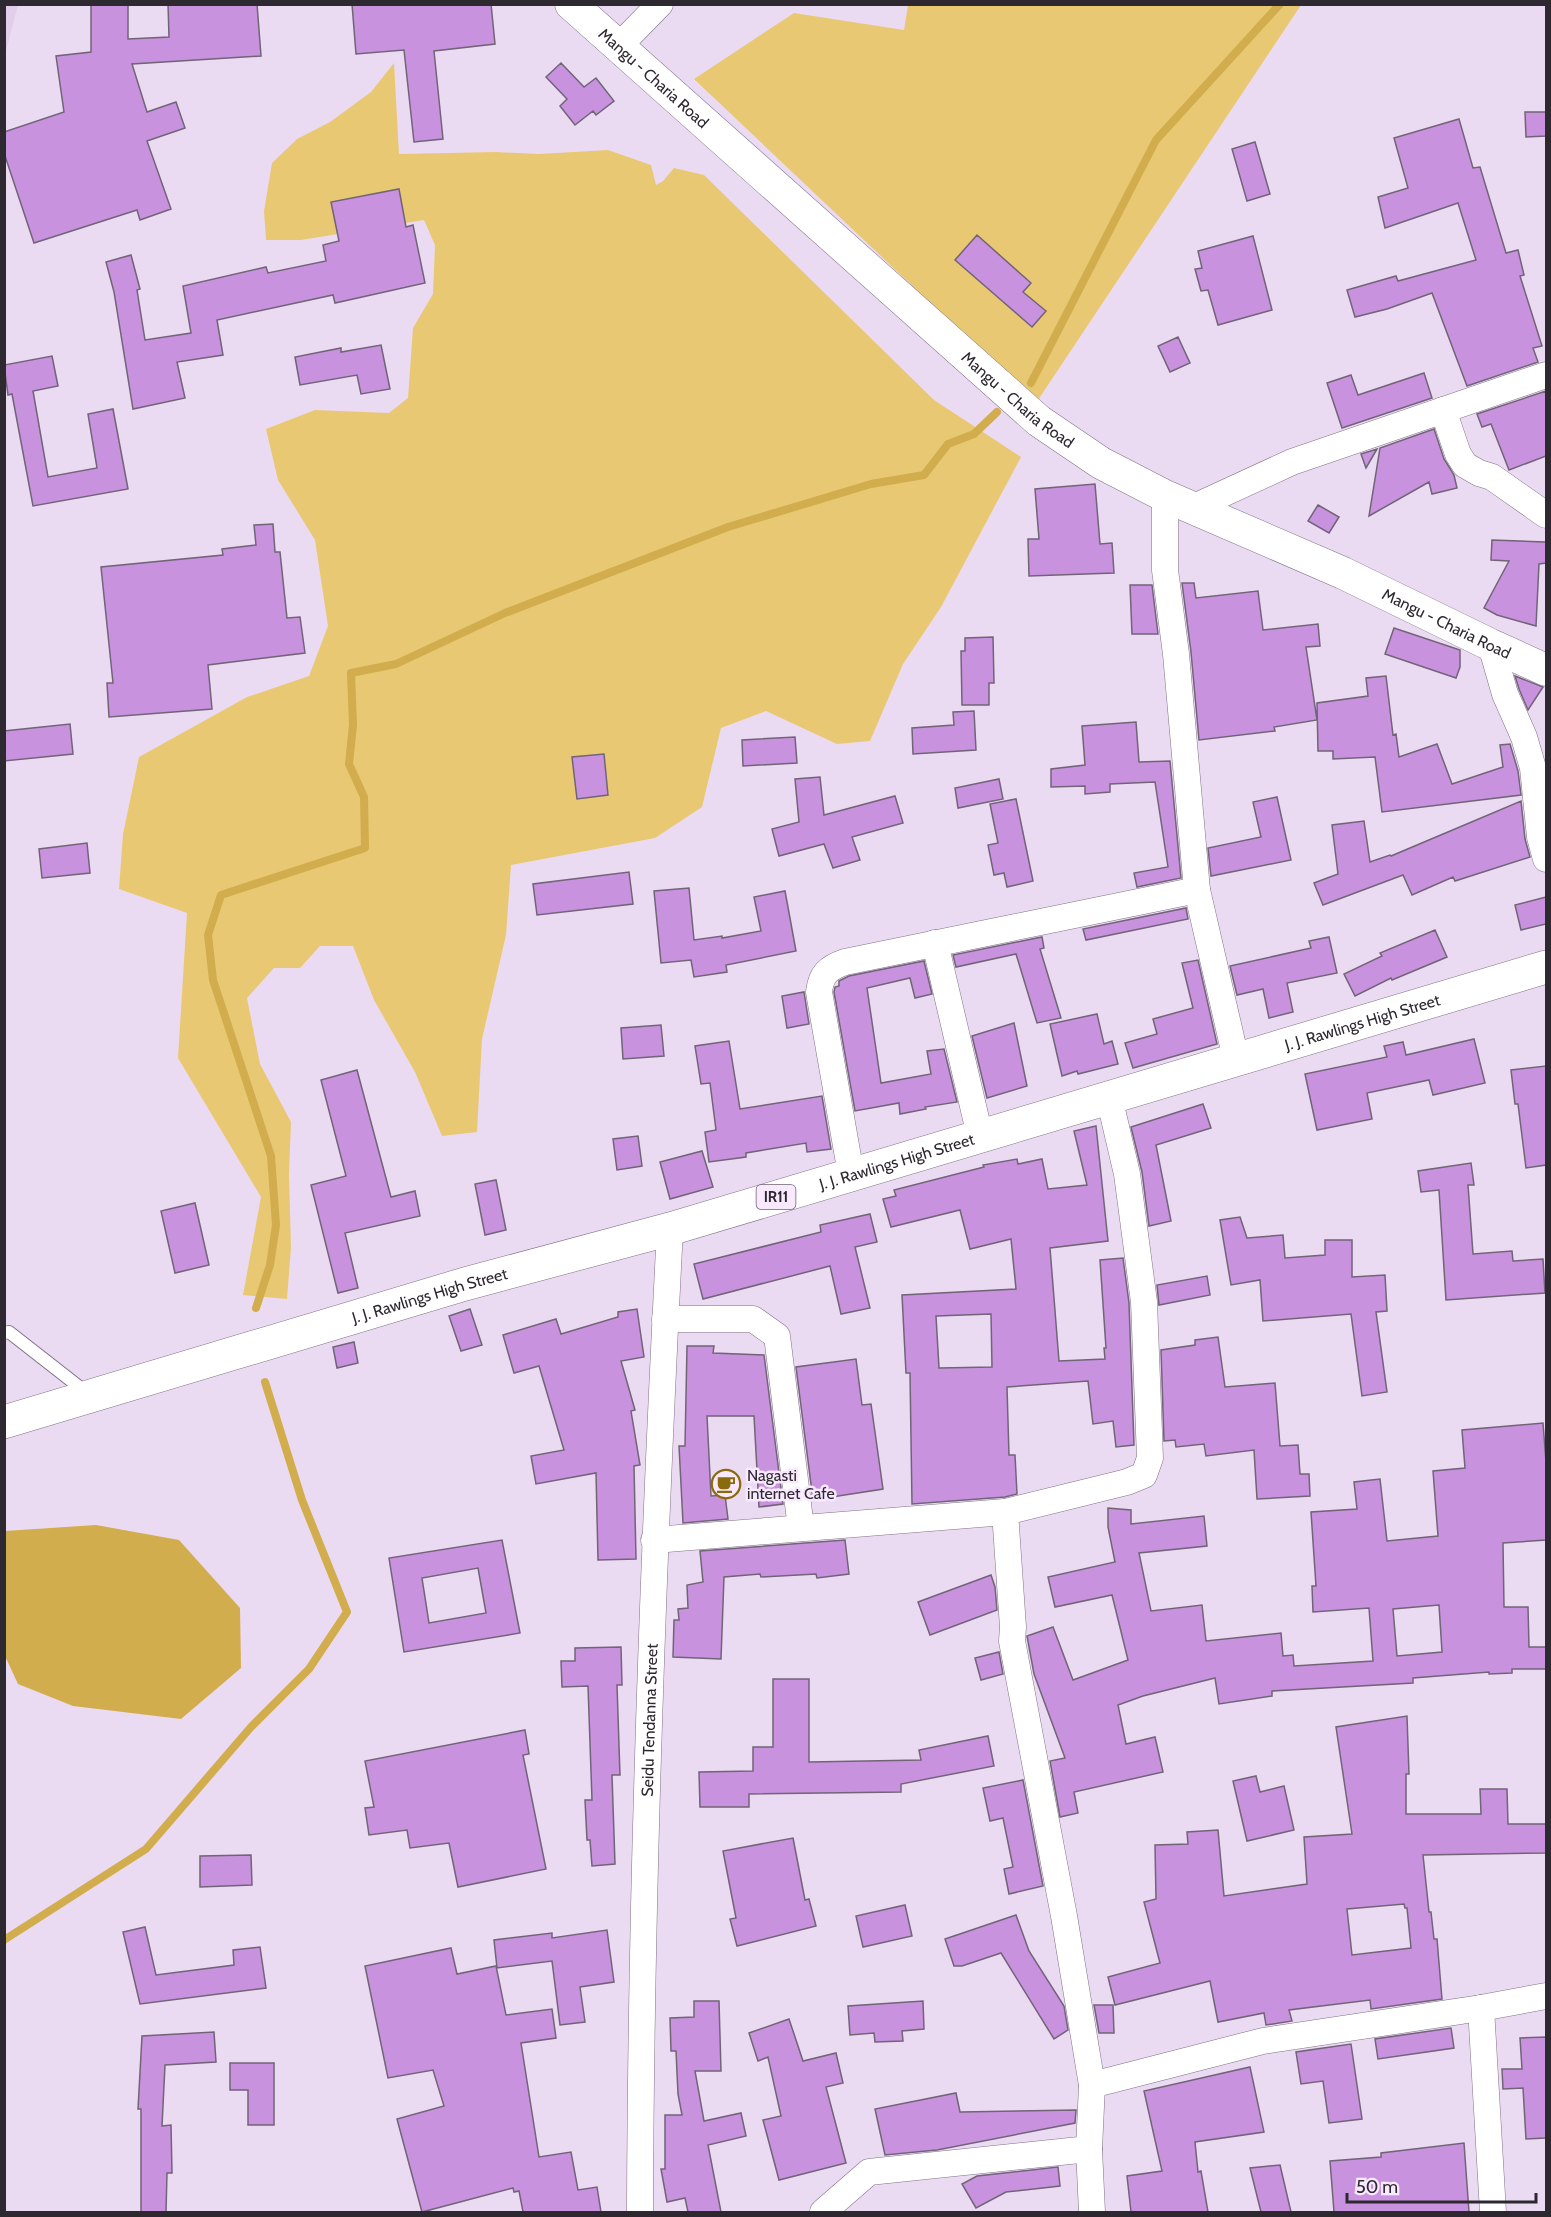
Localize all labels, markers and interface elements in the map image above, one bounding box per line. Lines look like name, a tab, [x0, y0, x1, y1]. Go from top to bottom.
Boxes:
street label: Mangu - Charia Road	[595, 24, 712, 132]
street label: Mangu - Charia Road	[958, 348, 1078, 452]
street label: Mangu - Charia Road	[1379, 585, 1514, 663]
street label: J. J. Rawlings High Street	[1282, 990, 1443, 1055]
street label: J. J. Rawlings High Street	[816, 1129, 977, 1194]
road number: IR11	[756, 1185, 796, 1209]
street label: J. J. Rawlings High Street	[349, 1264, 510, 1328]
place label: Nagasti internet Cafe	[747, 1466, 835, 1503]
cafe icon: Nagasti internet Cafe	[710, 1468, 742, 1500]
street label: Seidu Tendanna Street	[638, 1643, 662, 1797]
scale bar	[1347, 2166, 1536, 2204]
text: 50 m	[1356, 2176, 1398, 2198]

